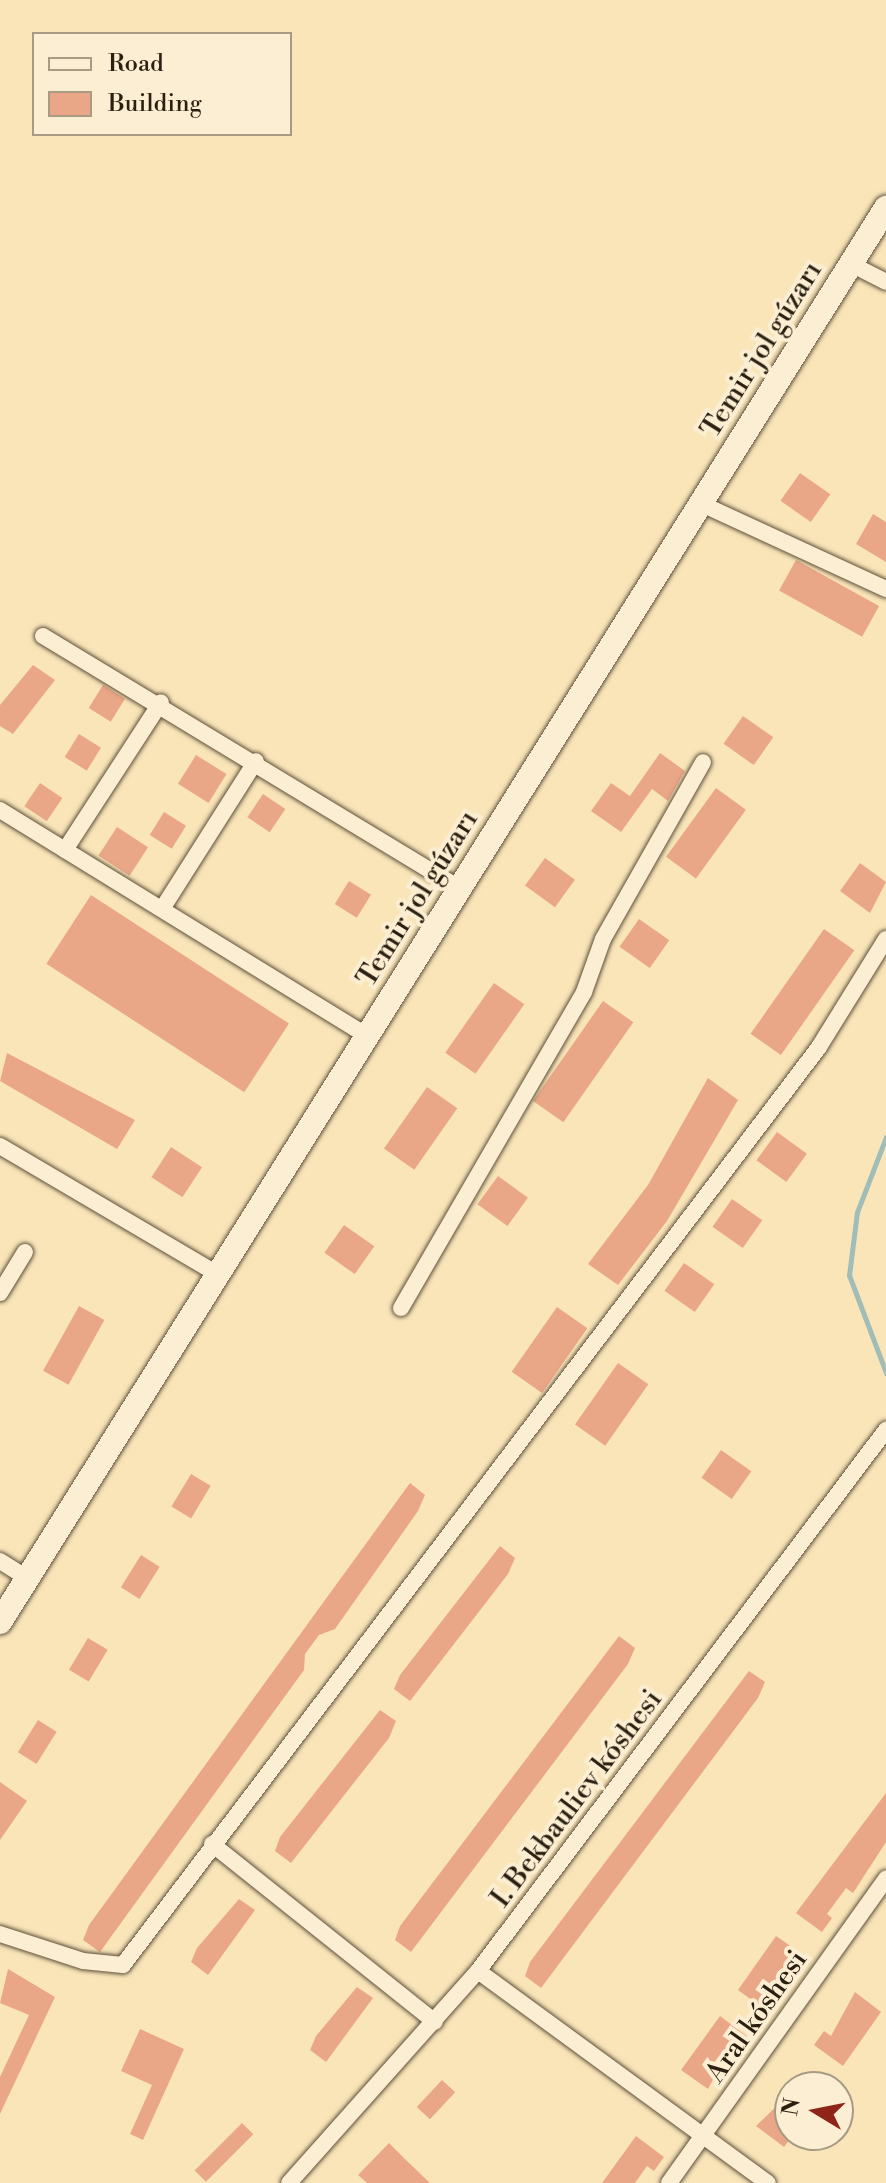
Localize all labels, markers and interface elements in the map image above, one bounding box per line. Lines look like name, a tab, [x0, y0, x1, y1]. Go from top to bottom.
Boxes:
legend	[32, 32, 292, 136]
text: Road	[108, 49, 164, 79]
text: Building	[108, 89, 202, 119]
street label: Temir jol gúzarı	[694, 256, 830, 444]
street label: Temir jol gúzarı	[350, 805, 486, 993]
street label: I. Bekbauliev kóshesi	[484, 1684, 670, 1914]
street label: Aral kóshesi	[699, 1944, 815, 2090]
north arrow	[774, 2071, 854, 2151]
text: N	[777, 2096, 807, 2118]

